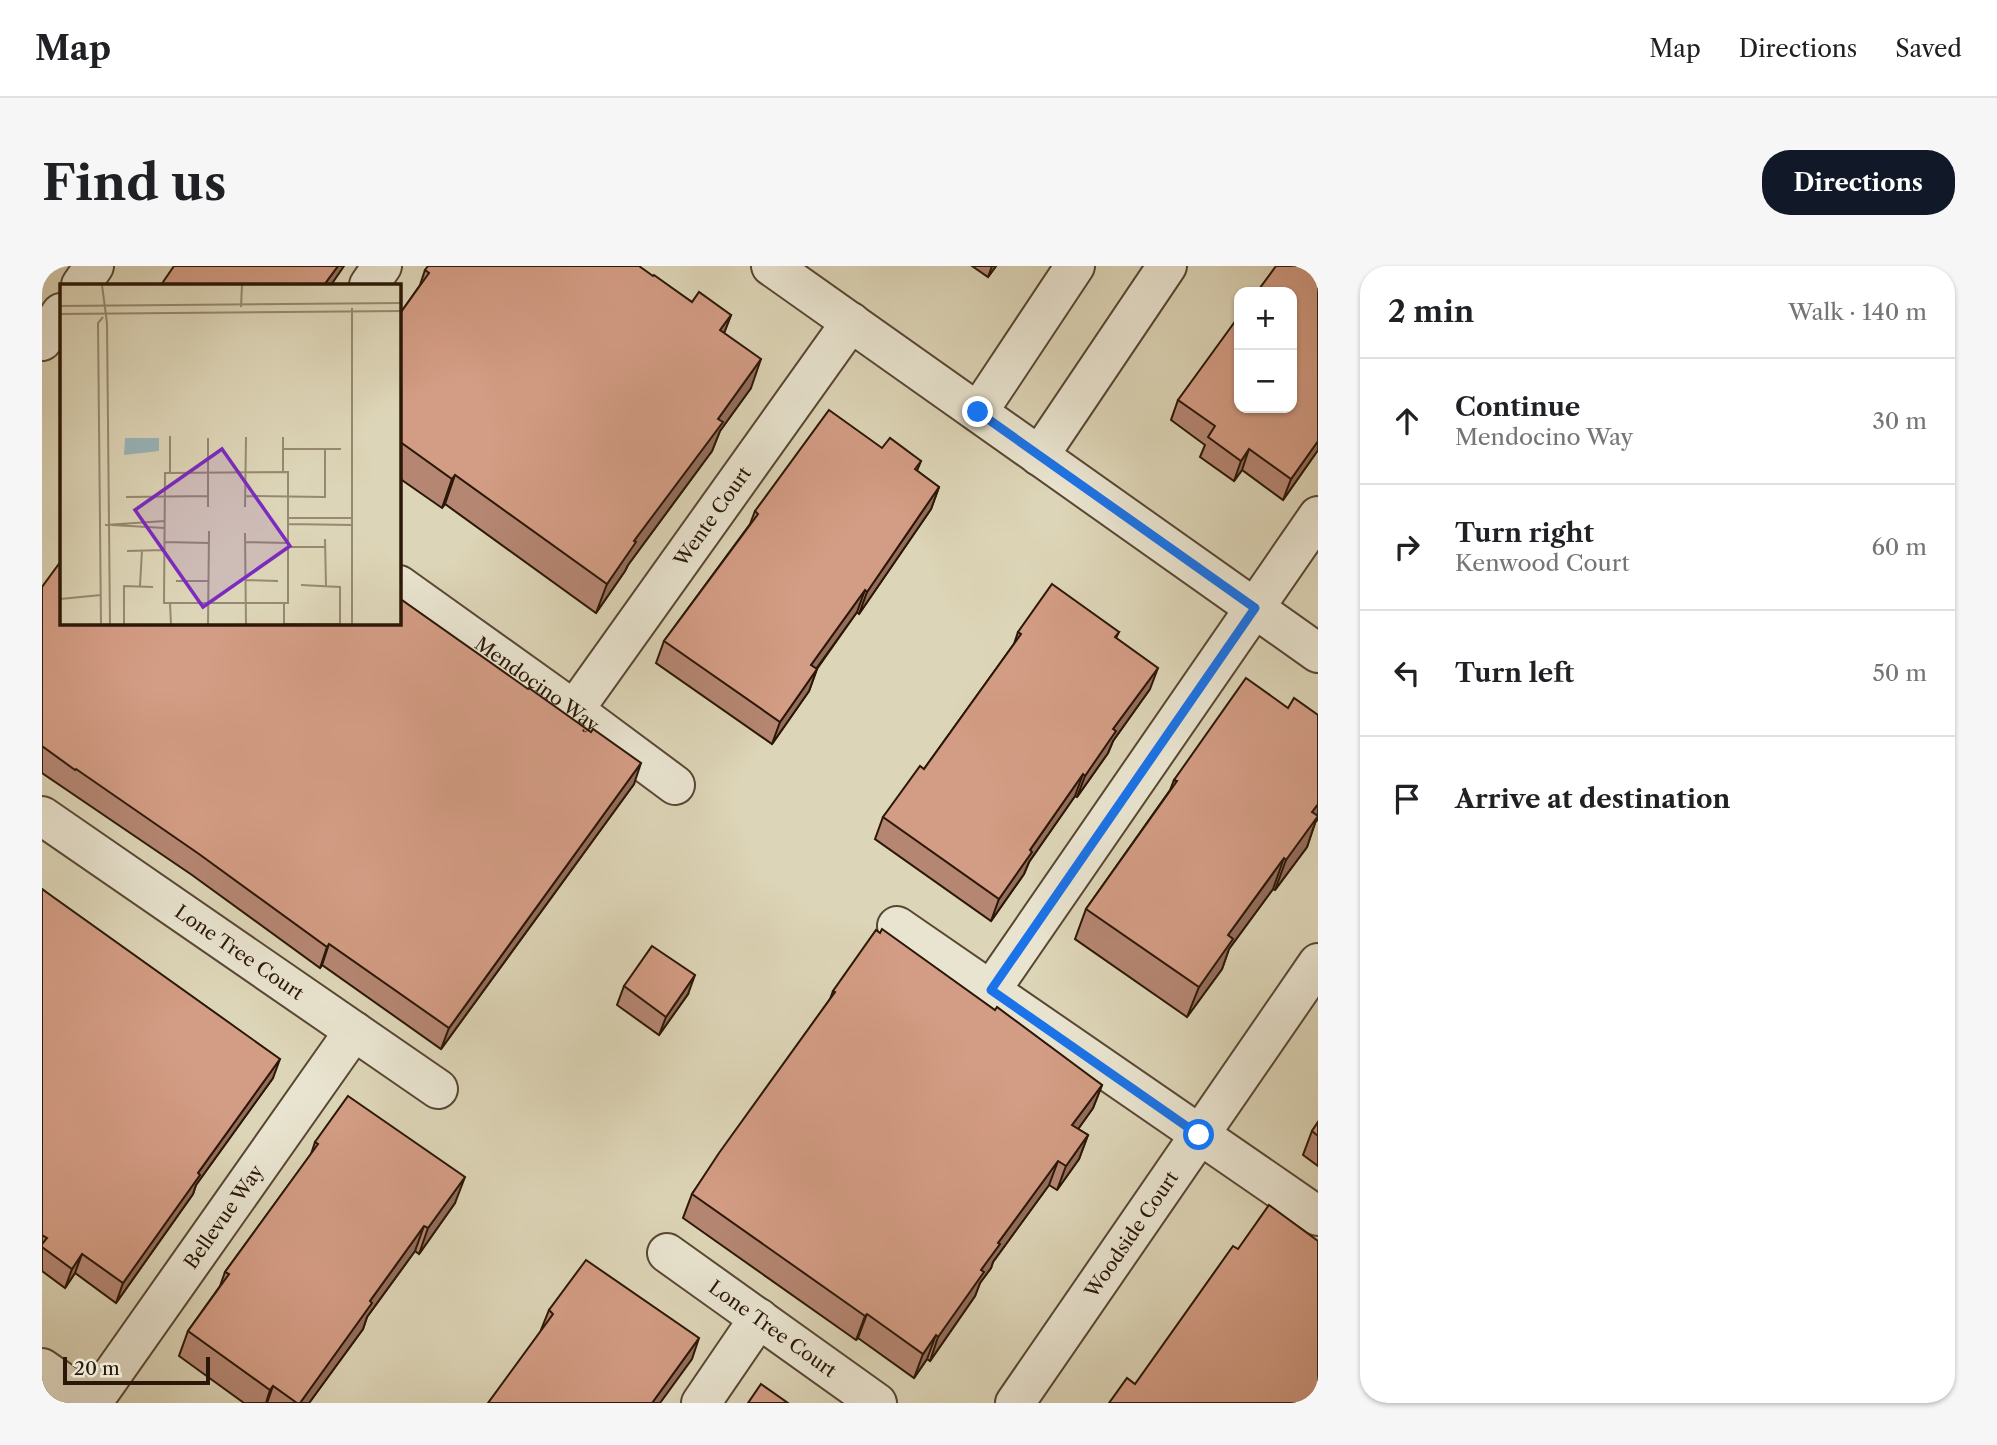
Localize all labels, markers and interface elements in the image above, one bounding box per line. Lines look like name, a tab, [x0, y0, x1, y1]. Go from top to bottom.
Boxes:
text: Map	[35, 28, 111, 69]
text: Map	[1649, 34, 1701, 63]
text: Directions	[1739, 34, 1857, 63]
text: Saved	[1895, 34, 1962, 63]
button: Directions	[1762, 150, 1955, 215]
text: Find us	[42, 152, 226, 213]
inset map	[60, 284, 401, 625]
map controls	[1234, 287, 1297, 413]
button: +	[1234, 287, 1297, 350]
text: 2 min	[1388, 293, 1474, 330]
text: Walk · 140 m	[1788, 298, 1927, 326]
button: −	[1234, 350, 1297, 413]
text: Continue	[1455, 391, 1580, 423]
route end	[962, 396, 993, 427]
icon: ahead	[1388, 402, 1426, 440]
text: 30 m	[1872, 407, 1927, 435]
text: Mendocino Way	[1455, 423, 1633, 451]
street label: Wente Court	[668, 462, 756, 571]
text: Turn right	[1455, 517, 1594, 549]
icon: right	[1388, 528, 1426, 566]
text: 60 m	[1871, 533, 1927, 561]
text: Kenwood Court	[1455, 549, 1630, 577]
street label: Mendocino Way	[471, 632, 604, 737]
icon: left	[1388, 654, 1426, 692]
text: Turn left	[1455, 657, 1574, 689]
text: 50 m	[1872, 659, 1927, 687]
icon: arrive	[1388, 780, 1426, 818]
text: Arrive at destination	[1455, 783, 1730, 815]
street label: Lone Tree Court	[171, 900, 309, 1005]
route start	[1183, 1119, 1214, 1150]
street label: Bellevue Way	[179, 1160, 268, 1273]
street label: Woodside Court	[1079, 1166, 1183, 1303]
street label: Lone Tree Court	[705, 1275, 841, 1382]
scale bar	[63, 1354, 210, 1386]
text: 20 m	[74, 1357, 120, 1380]

